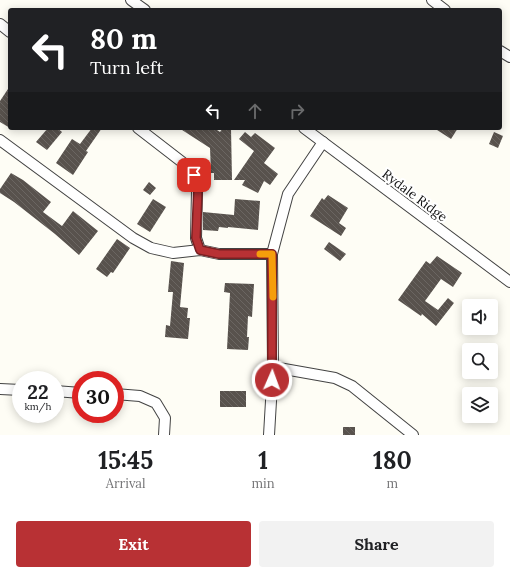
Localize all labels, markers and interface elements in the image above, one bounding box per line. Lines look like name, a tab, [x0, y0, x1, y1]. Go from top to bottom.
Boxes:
text: 80 m	[90, 21, 157, 57]
icon: left	[24, 24, 76, 76]
text: Turn left	[90, 56, 163, 79]
icon: left	[202, 100, 224, 122]
icon: ahead	[244, 100, 266, 122]
icon: right	[286, 100, 308, 122]
pin	[177, 158, 211, 192]
icon: arrive	[183, 164, 205, 186]
street label: Rydale Ridge	[379, 165, 451, 225]
map controls	[462, 299, 498, 423]
button: sound	[462, 299, 498, 335]
button: search	[462, 343, 498, 379]
position arrow	[251, 359, 293, 401]
speed limit sign: 30	[72, 371, 124, 423]
text: 22	[27, 379, 49, 404]
button: layers	[462, 387, 498, 423]
text: km/h	[24, 400, 52, 413]
text: 15:45	[98, 445, 153, 476]
text: 1	[258, 445, 268, 476]
text: 180	[373, 445, 412, 476]
text: Arrival	[106, 475, 146, 492]
text: min	[251, 475, 275, 492]
text: m	[386, 475, 398, 492]
button: Exit	[16, 521, 251, 567]
button: Share	[259, 521, 494, 567]

